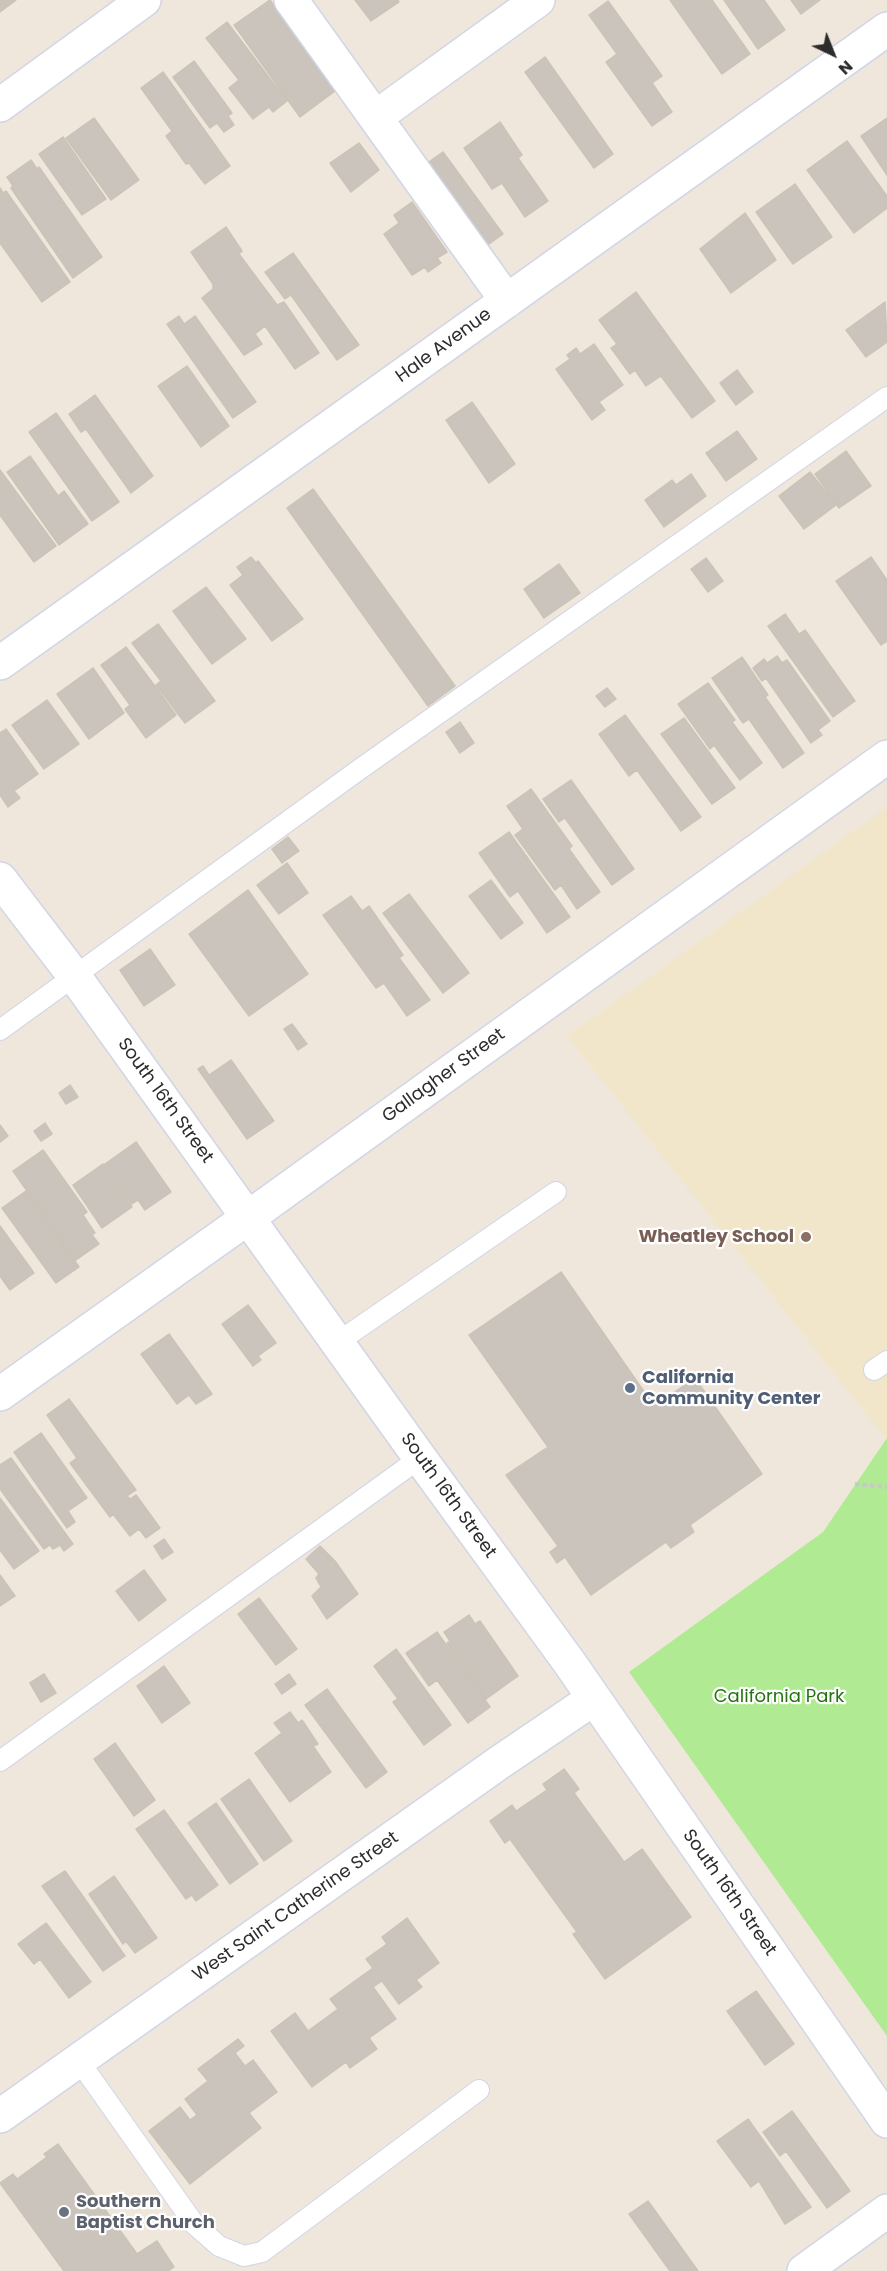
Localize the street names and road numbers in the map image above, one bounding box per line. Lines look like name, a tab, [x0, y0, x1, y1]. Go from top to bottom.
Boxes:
street label: Hale Avenue	[392, 304, 496, 388]
street label: Gallagher Street	[378, 1024, 510, 1128]
street label: South 16th Street	[112, 1034, 218, 1168]
street label: South 16th Street	[395, 1429, 501, 1563]
street label: South 16th Street	[677, 1826, 781, 1960]
street label: West Saint Catherine Street	[189, 1828, 403, 1986]

